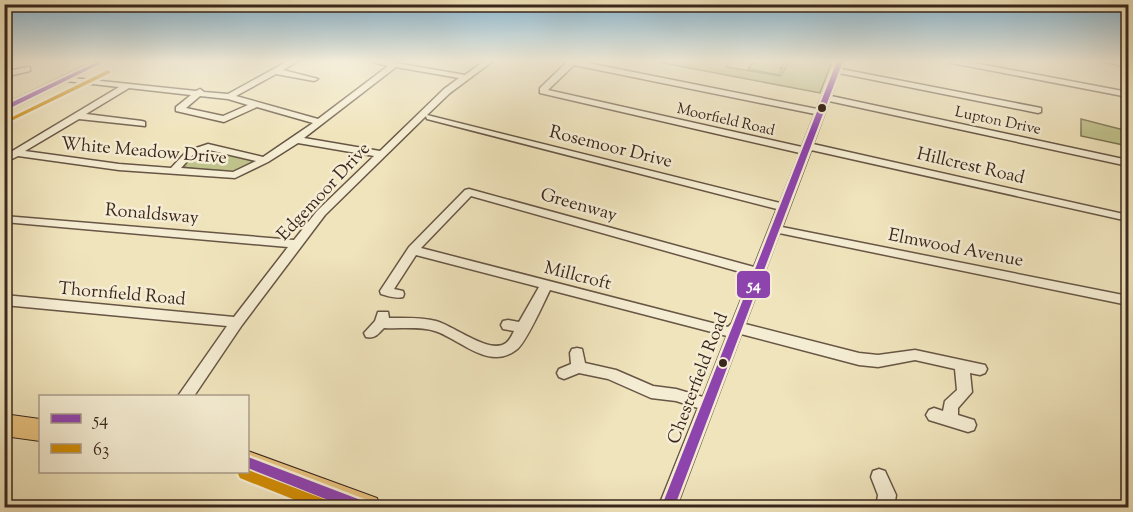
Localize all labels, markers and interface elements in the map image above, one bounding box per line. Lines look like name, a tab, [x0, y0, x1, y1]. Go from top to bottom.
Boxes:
street label: Moorfield Road	[675, 99, 777, 142]
unlabelled marker	[816, 102, 828, 114]
street label: Lupton Drive	[953, 102, 1043, 141]
street label: Rosemoor Drive	[546, 120, 675, 176]
street label: White Meadow Drive	[60, 132, 228, 172]
street label: Edgemoor Drive	[272, 137, 377, 247]
street label: Hillcrest Road	[914, 142, 1027, 192]
street label: Greenway	[537, 183, 620, 229]
street label: Ronaldsway	[104, 198, 200, 232]
street label: Elmwood Avenue	[886, 223, 1025, 275]
street label: Millcroft	[541, 256, 614, 298]
line badge: 54	[736, 270, 771, 299]
text: 54	[745, 275, 761, 298]
street label: Thornfield Road	[57, 276, 187, 314]
street label: Chesterfield Road	[662, 309, 736, 448]
unlabelled marker	[717, 357, 729, 369]
legend	[39, 395, 249, 473]
text: 54	[92, 408, 108, 434]
text: 63	[93, 438, 109, 464]

